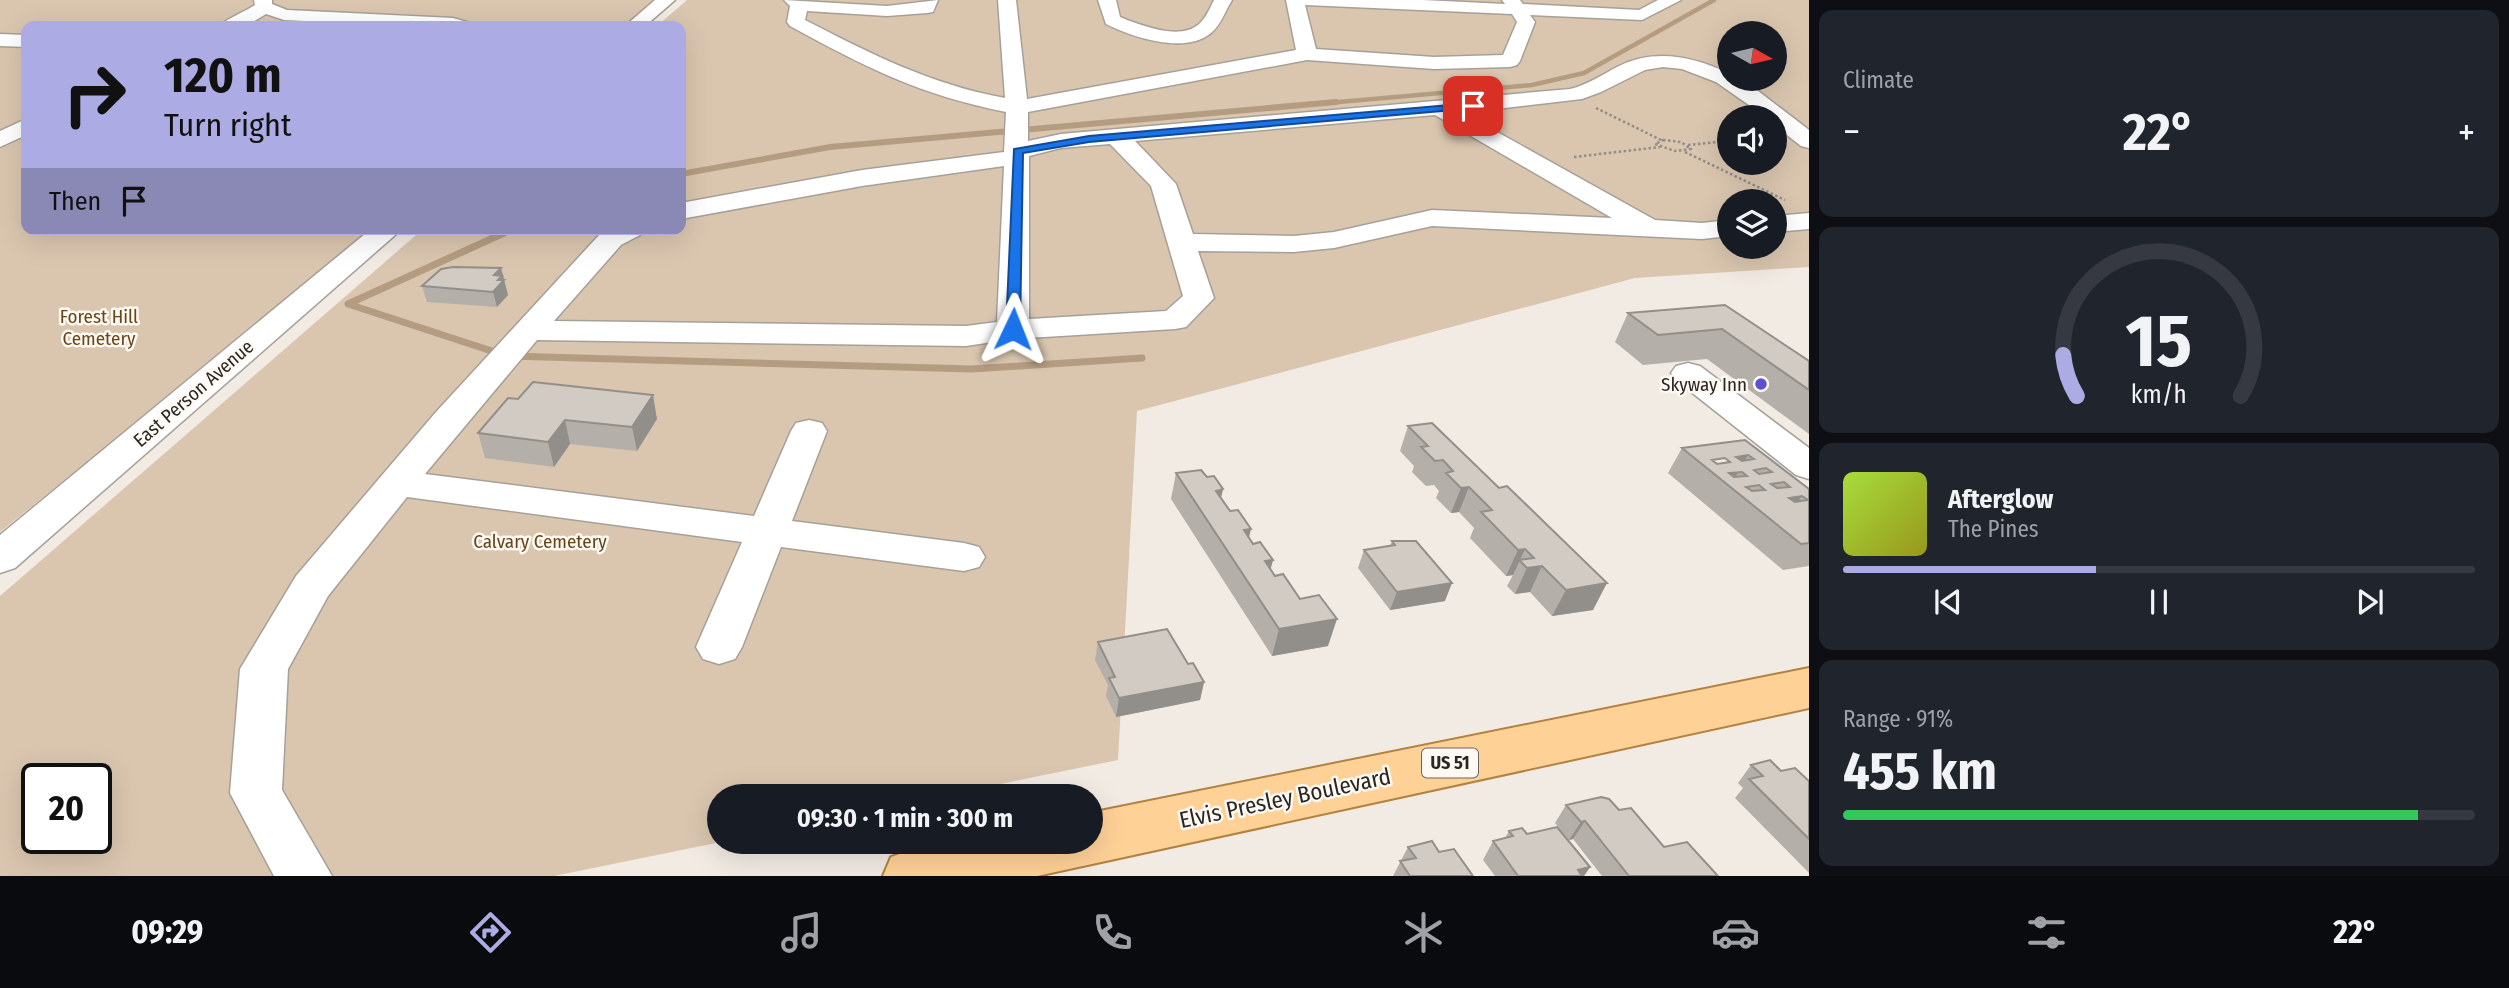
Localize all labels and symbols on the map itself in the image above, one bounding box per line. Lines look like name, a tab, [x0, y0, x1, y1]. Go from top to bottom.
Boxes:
north arrow	[1717, 21, 1787, 91]
pin	[1443, 76, 1503, 136]
position arrow	[976, 292, 1050, 366]
park label: Forest Hill Cemetery	[60, 305, 138, 350]
street label: East Person Avenue	[129, 335, 258, 452]
place label: Skyway Inn	[1661, 373, 1747, 396]
marker: Skyway Inn	[1753, 376, 1769, 392]
park label: Calvary Cemetery	[473, 530, 607, 553]
road number: US 51	[1422, 748, 1478, 778]
street label: Elvis Presley Boulevard	[1177, 762, 1393, 834]
speed limit sign: 20	[21, 763, 112, 854]

